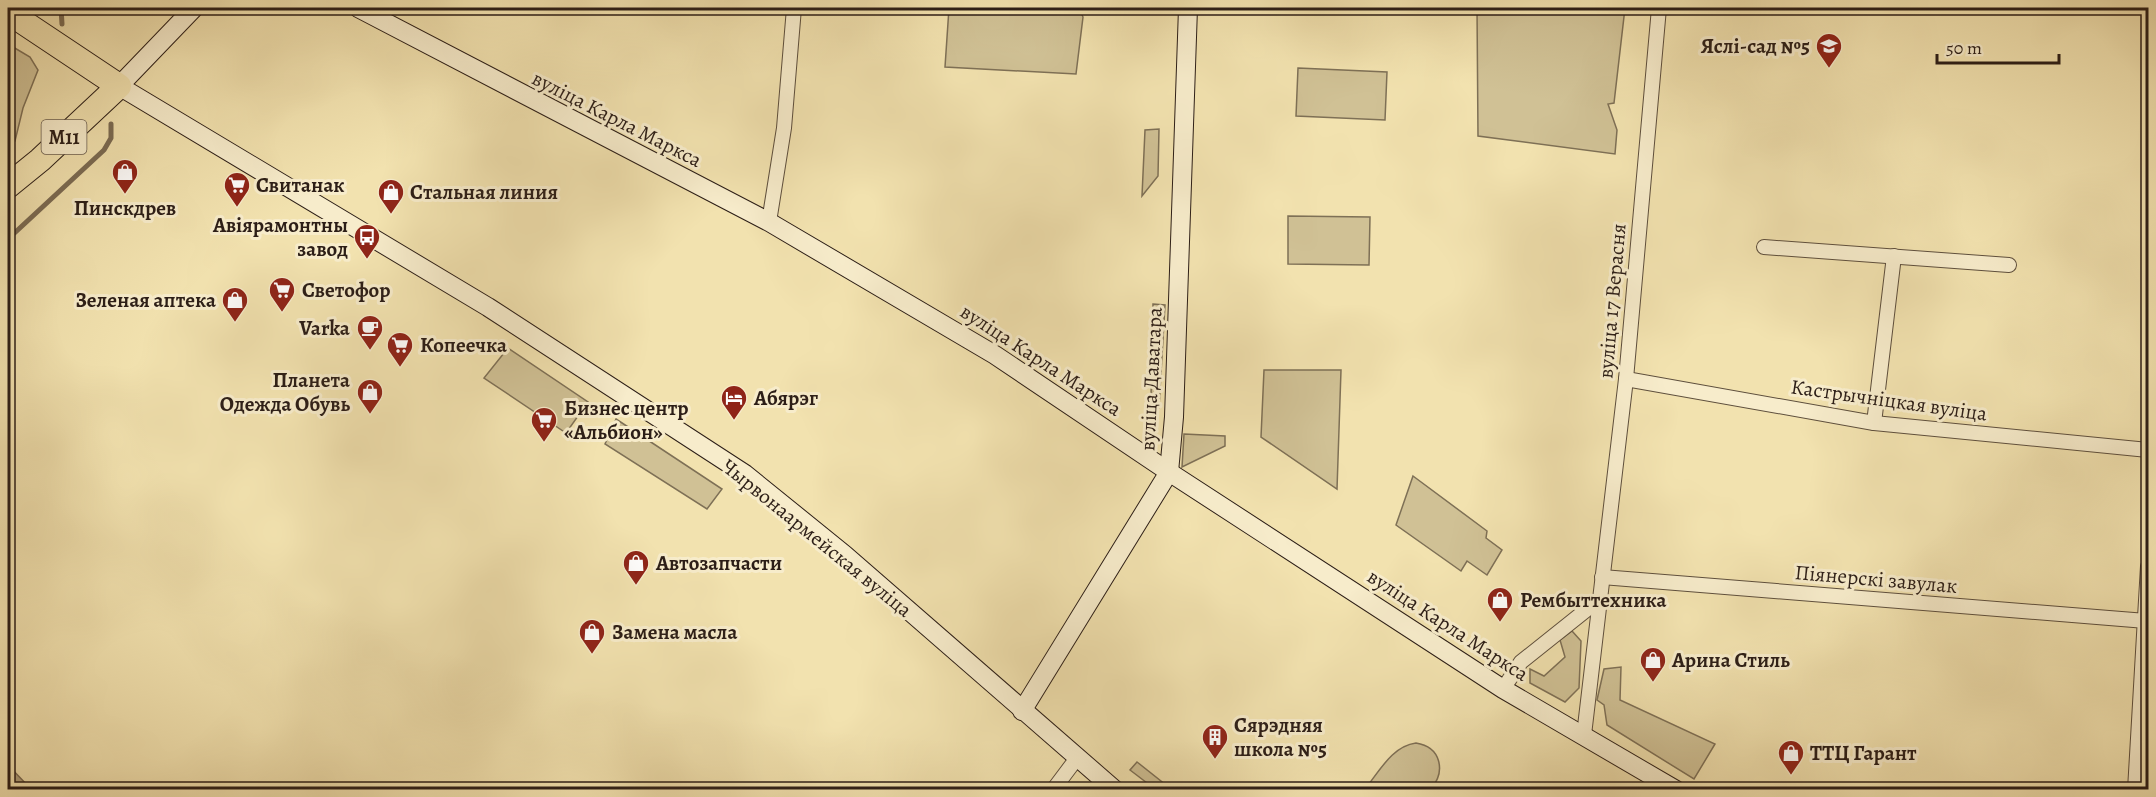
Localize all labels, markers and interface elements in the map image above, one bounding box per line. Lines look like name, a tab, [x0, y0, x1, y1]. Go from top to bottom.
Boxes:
scale bar	[1937, 27, 2058, 65]
school or university icon: Яслі-сад №5	[1814, 31, 1844, 69]
place label: Яслі-сад №5	[1701, 32, 1810, 60]
text: 50 m	[1946, 36, 1982, 60]
street label: вуліца Карла Маркса	[527, 64, 707, 174]
road number: М11	[42, 120, 86, 154]
shop icon: Пинскдрев	[110, 157, 140, 195]
supermarket icon: Свитанак	[222, 170, 252, 208]
place label: Свитанак	[256, 171, 345, 199]
shop icon: Стальная линия	[376, 177, 406, 215]
place label: Стальная линия	[410, 178, 558, 206]
place label: Пинскдрев	[74, 194, 176, 222]
place label: Авіярамонтны завод	[212, 211, 348, 263]
bus stop icon: Авіярамонтны завод	[352, 222, 382, 260]
street label: вуліца 17 Верасня	[1591, 222, 1633, 380]
supermarket icon: Светофор	[267, 275, 297, 313]
place label: Светофор	[302, 276, 390, 304]
shop icon: Зеленая аптека	[220, 285, 250, 323]
place label: Зеленая аптека	[75, 286, 216, 314]
street label: вуліца Карла Маркса	[955, 297, 1127, 423]
street label: вуліца Даватара	[1133, 306, 1169, 452]
cafe icon: Varka	[355, 313, 385, 351]
place label: Varka	[298, 314, 351, 342]
supermarket icon: Копеечка	[385, 330, 415, 368]
place label: Копеечка	[420, 331, 507, 359]
place label: Планета Одежда Обувь	[220, 366, 350, 418]
street label: Кастрычніцкая вуліца	[1789, 372, 1989, 428]
shop icon: Планета Одежда Обувь	[355, 377, 385, 415]
hotel icon: Абярэг	[719, 383, 749, 421]
place label: Абярэг	[753, 384, 818, 412]
place label: Бизнес центр «Альбион»	[564, 394, 688, 446]
supermarket icon: Бизнес центр «Альбион»	[529, 405, 559, 443]
street label: Чырвонаармейская вуліца	[716, 452, 918, 624]
shop icon: Автозапчасти	[621, 548, 651, 586]
place label: Автозапчасти	[655, 549, 782, 577]
street label: Піянерскі завулак	[1794, 558, 1958, 600]
street label: вуліца Карла Маркса	[1362, 562, 1534, 688]
shop icon: Рембыттехника	[1485, 585, 1515, 623]
place label: Рембыттехника	[1520, 586, 1667, 614]
shop icon: Замена масла	[577, 617, 607, 655]
place label: Замена масла	[612, 618, 737, 646]
shop icon: Арина Стиль	[1638, 645, 1668, 683]
place label: Арина Стиль	[1671, 646, 1790, 674]
place label: Сярэдняя школа №5	[1234, 711, 1327, 763]
building icon: Сярэдняя школа №5	[1200, 722, 1230, 760]
shop icon: ТТЦ Гарант	[1776, 738, 1806, 776]
place label: ТТЦ Гарант	[1810, 739, 1917, 767]

